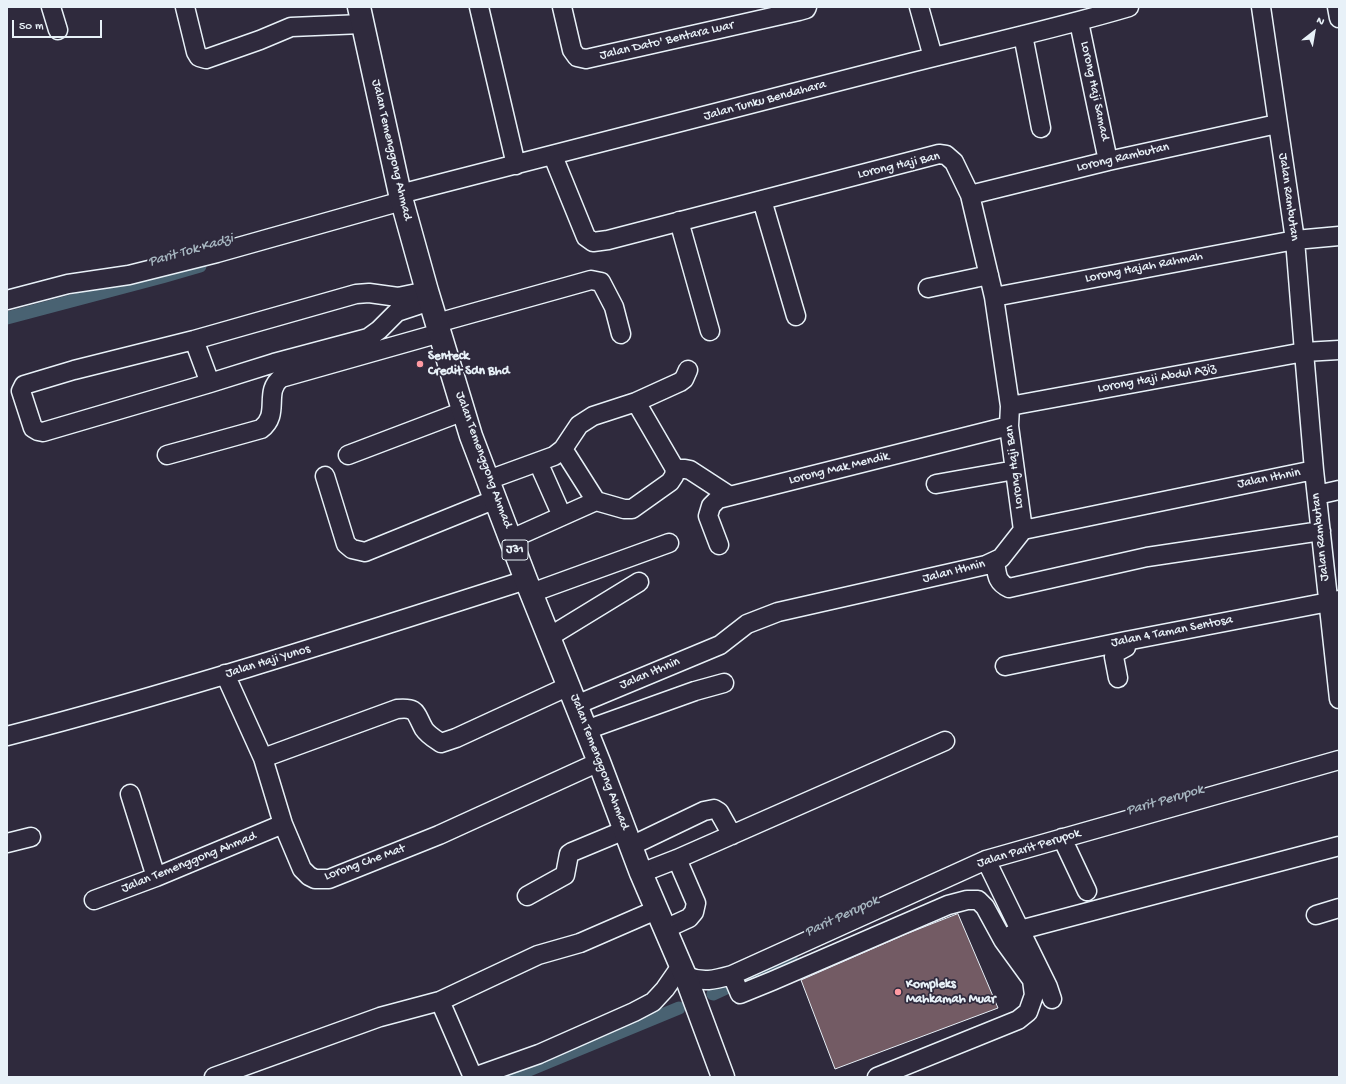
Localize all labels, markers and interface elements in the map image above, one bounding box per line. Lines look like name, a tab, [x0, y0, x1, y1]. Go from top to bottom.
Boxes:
scale bar	[14, 12, 104, 38]
north arrow	[1294, 12, 1334, 52]
text: N	[1314, 15, 1326, 29]
street label: Jalan Dato' Bentara Luar	[598, 18, 736, 64]
text: 50 m	[19, 20, 44, 34]
street label: Lorong Haji Samad	[1076, 40, 1112, 142]
street label: Jalan Tunku Bendahara	[702, 77, 828, 125]
street label: Jalan Temenggong Ahmad	[367, 78, 415, 222]
street label: Lorong Rambutan	[1075, 140, 1171, 176]
street label: Lorong Haji Ban	[856, 149, 942, 183]
street label: Jalan Rambutan	[1274, 152, 1302, 242]
water label: Parit Tok Kadzi	[147, 231, 235, 271]
street label: Lorong Hajah Rahmah	[1084, 249, 1204, 287]
place label: Senteck Credit Sdn Bhd	[428, 349, 509, 380]
marker: Senteck Credit Sdn Bhd	[415, 359, 425, 369]
street label: Lorong Haji Abdul Aziz	[1097, 361, 1217, 397]
street label: Jalan Temenggong Ahmad	[451, 390, 515, 530]
street label: Lorong Haji Ban	[1002, 424, 1028, 510]
street label: Lorong Mak Mendik	[787, 449, 891, 489]
street label: Jalan Ithnin	[1236, 465, 1302, 493]
street label: Jalan Rambutan	[1309, 492, 1333, 582]
road number: J31	[502, 540, 528, 560]
street label: Jalan Ithnin	[921, 557, 987, 587]
street label: Jalan 4 Taman Sentosa	[1110, 613, 1234, 651]
street label: Jalan Haji Yunos	[224, 642, 312, 682]
street label: Jalan Ithnin	[617, 654, 683, 694]
street label: Jalan Temenggong Ahmad	[566, 692, 632, 832]
water label: Parit Perupok	[1125, 782, 1205, 820]
street label: Jalan Parit Perupok	[975, 826, 1083, 872]
street label: Jalan Temenggong Ahmad	[119, 829, 259, 897]
street label: Lorong Che Mat	[322, 841, 408, 885]
water label: Parit Perupok	[802, 893, 882, 941]
place label: Kompleks Mahkamah Muar	[906, 977, 996, 1008]
marker: Kompleks Mahkamah Muar	[893, 987, 903, 997]

